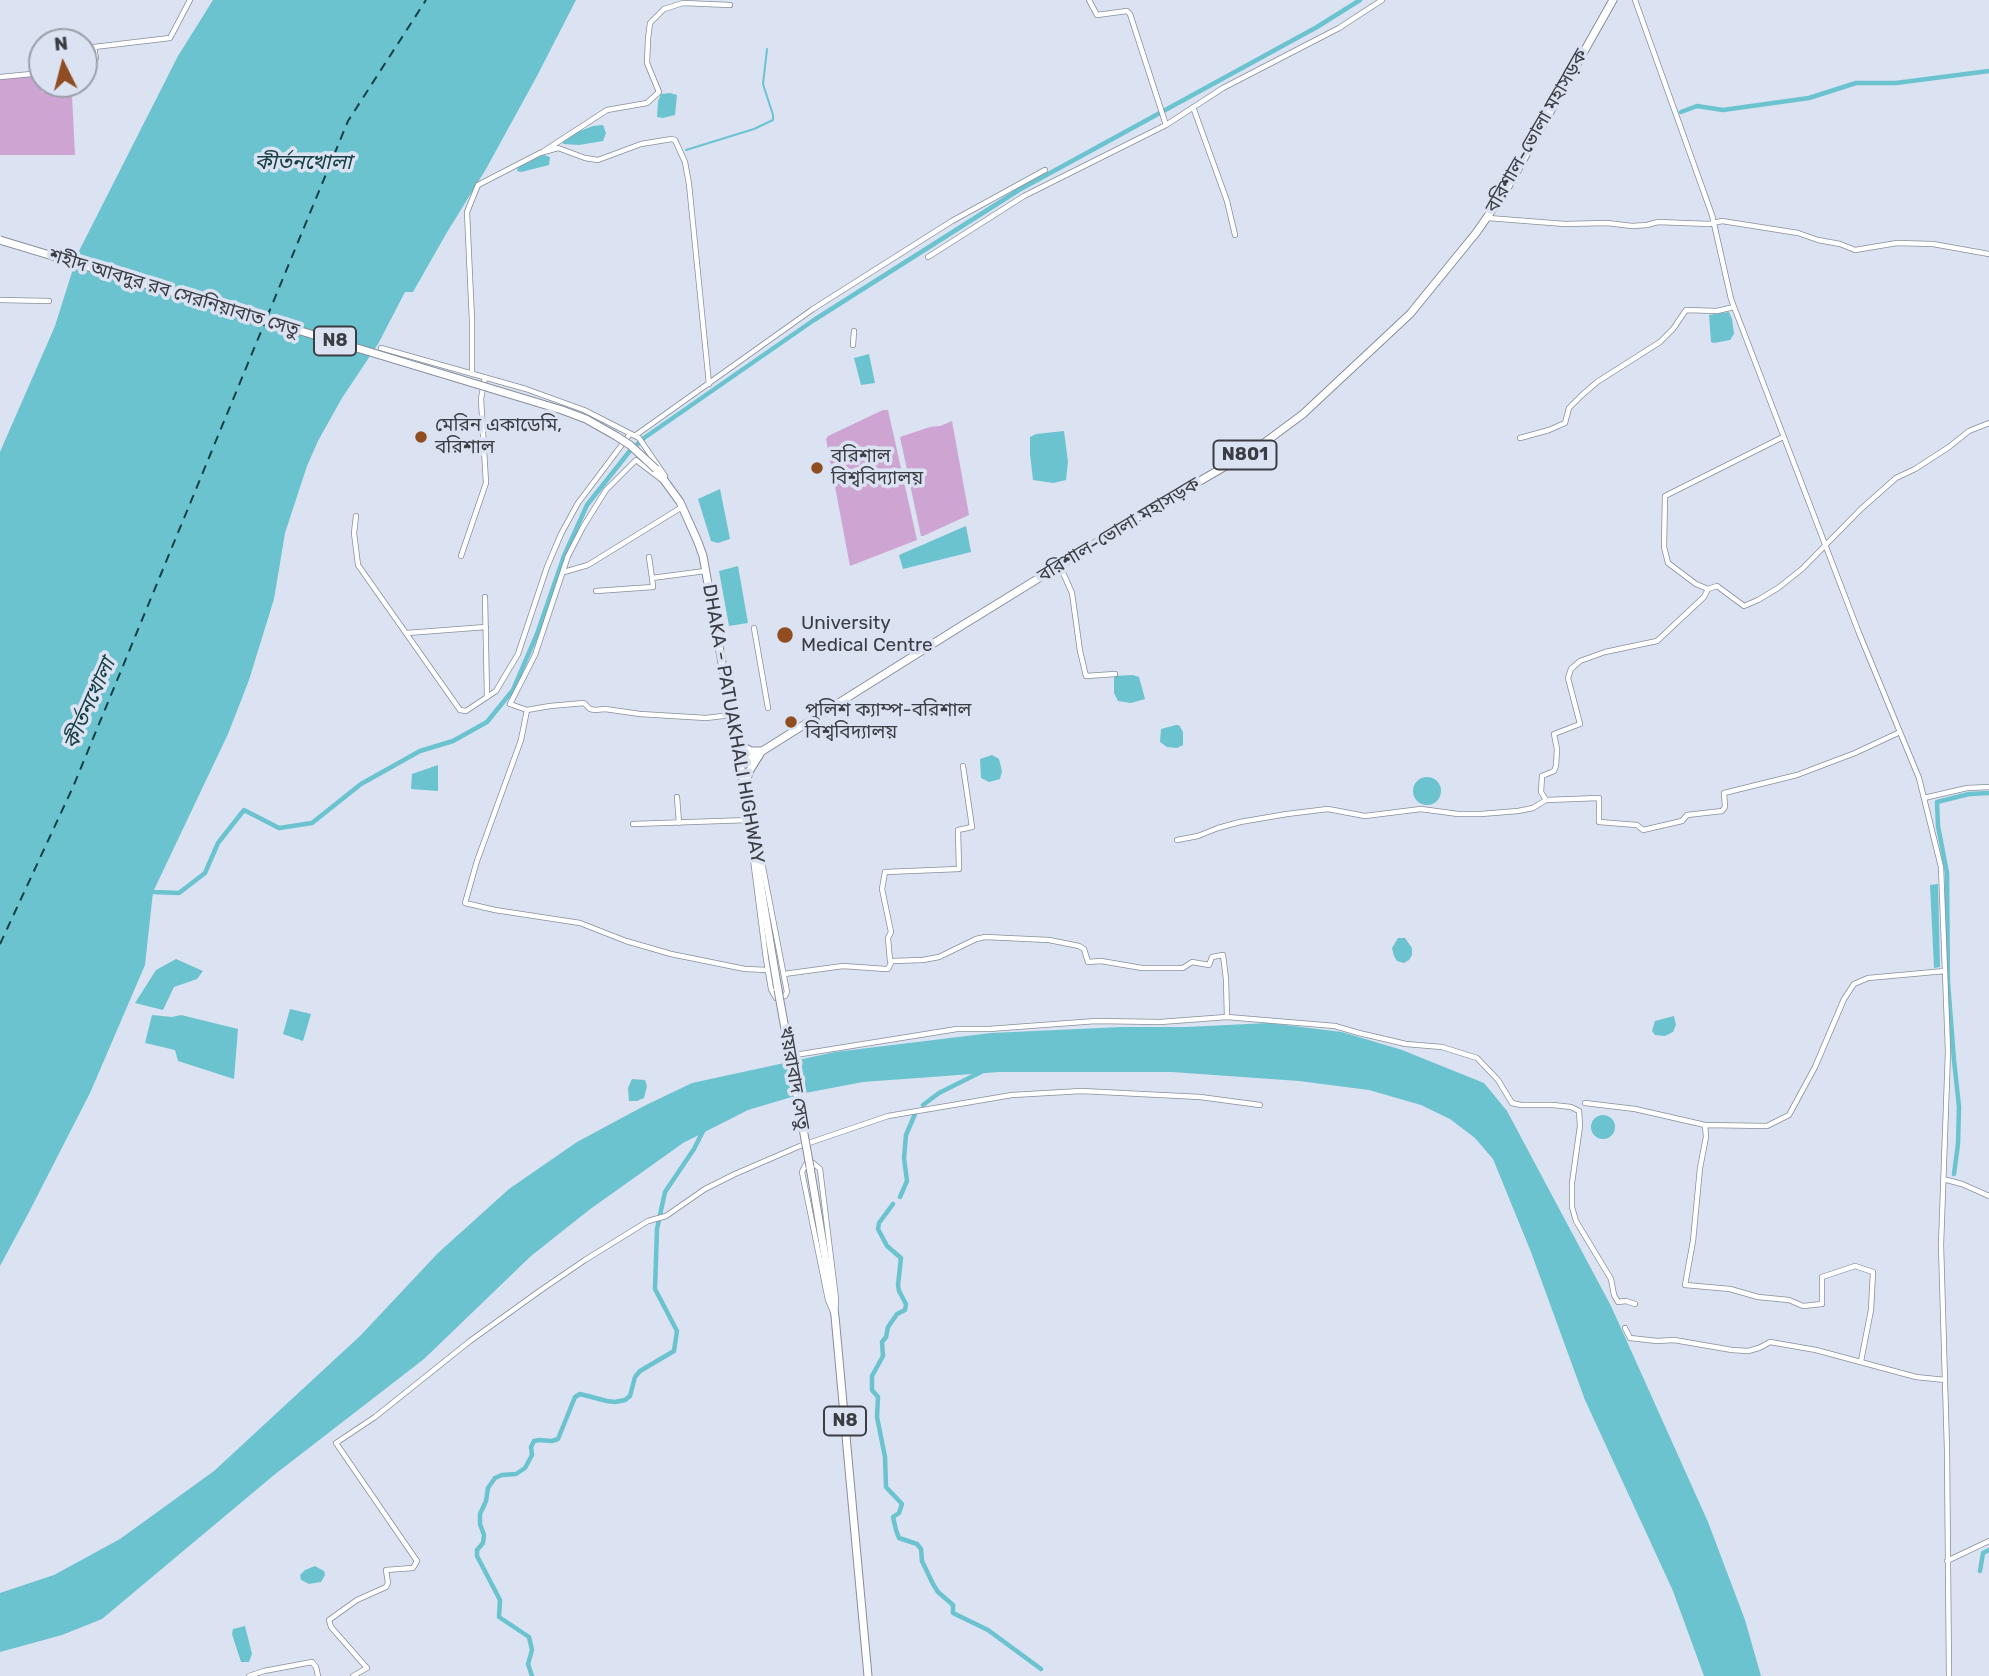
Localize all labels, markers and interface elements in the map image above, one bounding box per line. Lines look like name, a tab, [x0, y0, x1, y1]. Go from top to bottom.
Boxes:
north arrow	[28, 28, 98, 98]
text: N	[53, 31, 69, 56]
street label: বরিশাল-ভোলা মহাসড়ক	[1481, 45, 1593, 217]
water label: কীর্তনখোলা	[254, 150, 352, 176]
street label: শহীদ আবদুর রব সেরনিয়াবাত সেতু	[46, 244, 302, 342]
road number: N8	[314, 326, 356, 356]
place label: মেরিন একাডেমি, বরিশাল	[435, 415, 562, 459]
marker: মেরিন একাডেমি, বরিশাল	[413, 429, 429, 445]
road number: N801	[1214, 440, 1276, 470]
place label: বরিশাল বিশ্ববিদ্যালয়	[831, 446, 923, 490]
marker: বরিশাল বিশ্ববিদ্যালয়	[809, 460, 825, 476]
street label: বরিশাল-ভোলা মহাসড়ক	[1034, 473, 1204, 587]
street label: DHAKA - PATUAKHALI HIGHWAY	[697, 582, 769, 866]
place label: University Medical Centre	[801, 613, 933, 657]
marker: University Medical Centre	[775, 625, 795, 645]
water label: কীর্তনখোলা	[59, 654, 121, 754]
place label: পুলিশ ক্যাম্প-বরিশাল বিশ্ববিদ্যালয়	[805, 700, 971, 744]
marker: পুলিশ ক্যাম্প-বরিশাল বিশ্ববিদ্যালয়	[783, 714, 799, 730]
street label: খয়রাবাদ সেতু	[774, 1025, 814, 1131]
road number: N8	[824, 1406, 866, 1436]

